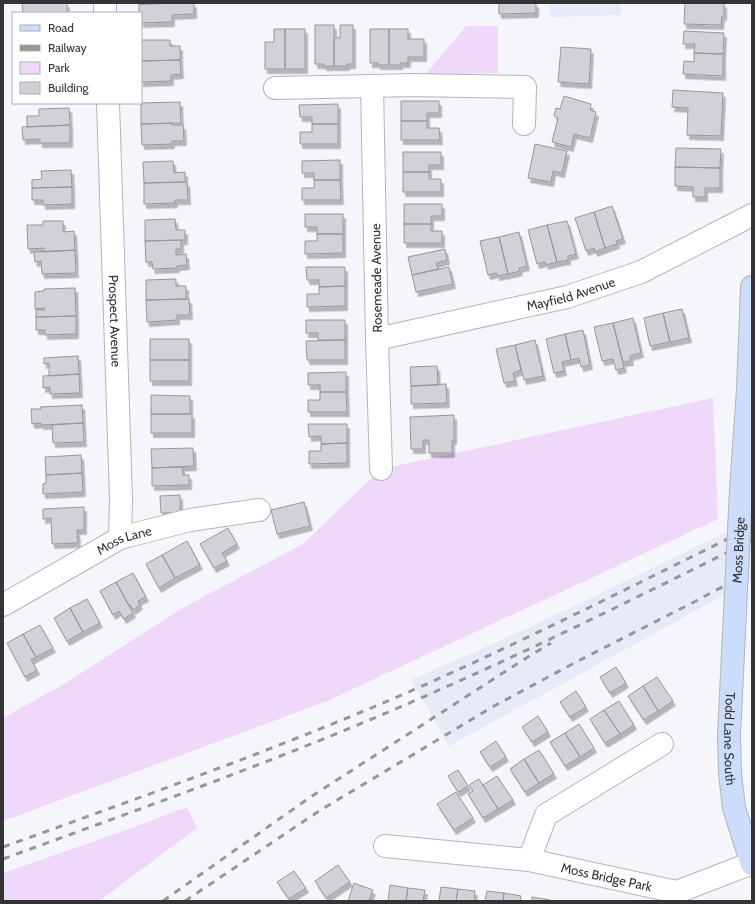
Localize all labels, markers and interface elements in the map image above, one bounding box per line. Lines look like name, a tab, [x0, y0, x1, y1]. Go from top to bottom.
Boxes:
legend	[12, 12, 142, 104]
text: Road	[48, 20, 74, 35]
text: Railway	[48, 40, 86, 55]
text: Park	[48, 60, 70, 75]
text: Building	[48, 80, 90, 95]
street label: Rosemeade Avenue	[367, 223, 385, 333]
street label: Mayfield Avenue	[525, 273, 617, 314]
street label: Prospect Avenue	[106, 275, 125, 368]
street label: Moss Bridge	[728, 516, 748, 584]
street label: Moss Lane	[94, 522, 153, 558]
street label: Todd Lane South	[721, 692, 739, 786]
street label: Moss Bridge Park	[560, 859, 654, 894]

